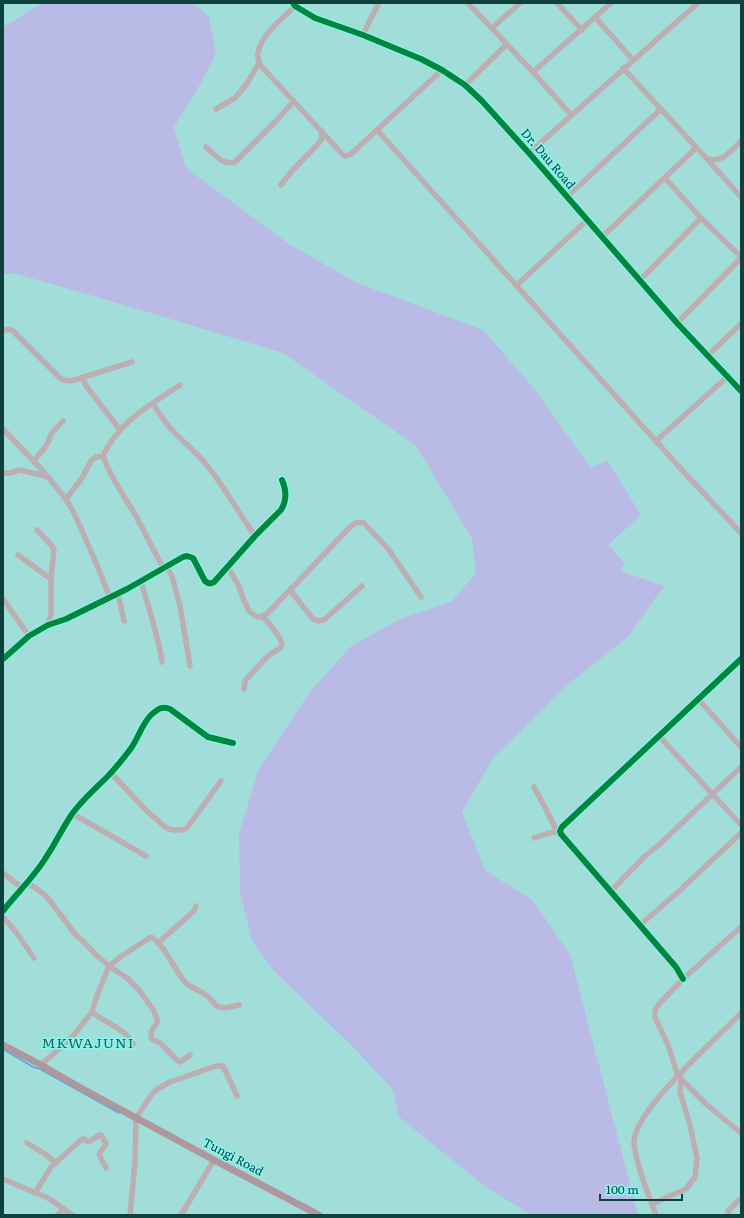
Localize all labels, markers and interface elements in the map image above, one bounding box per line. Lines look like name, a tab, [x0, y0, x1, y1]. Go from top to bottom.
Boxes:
street label: Dr. Dau Road	[517, 124, 581, 193]
district label: MKWAJUNI	[41, 1032, 135, 1052]
street label: Tungi Road	[200, 1133, 268, 1180]
scale bar	[600, 1176, 682, 1202]
text: 100 m	[606, 1180, 639, 1198]

